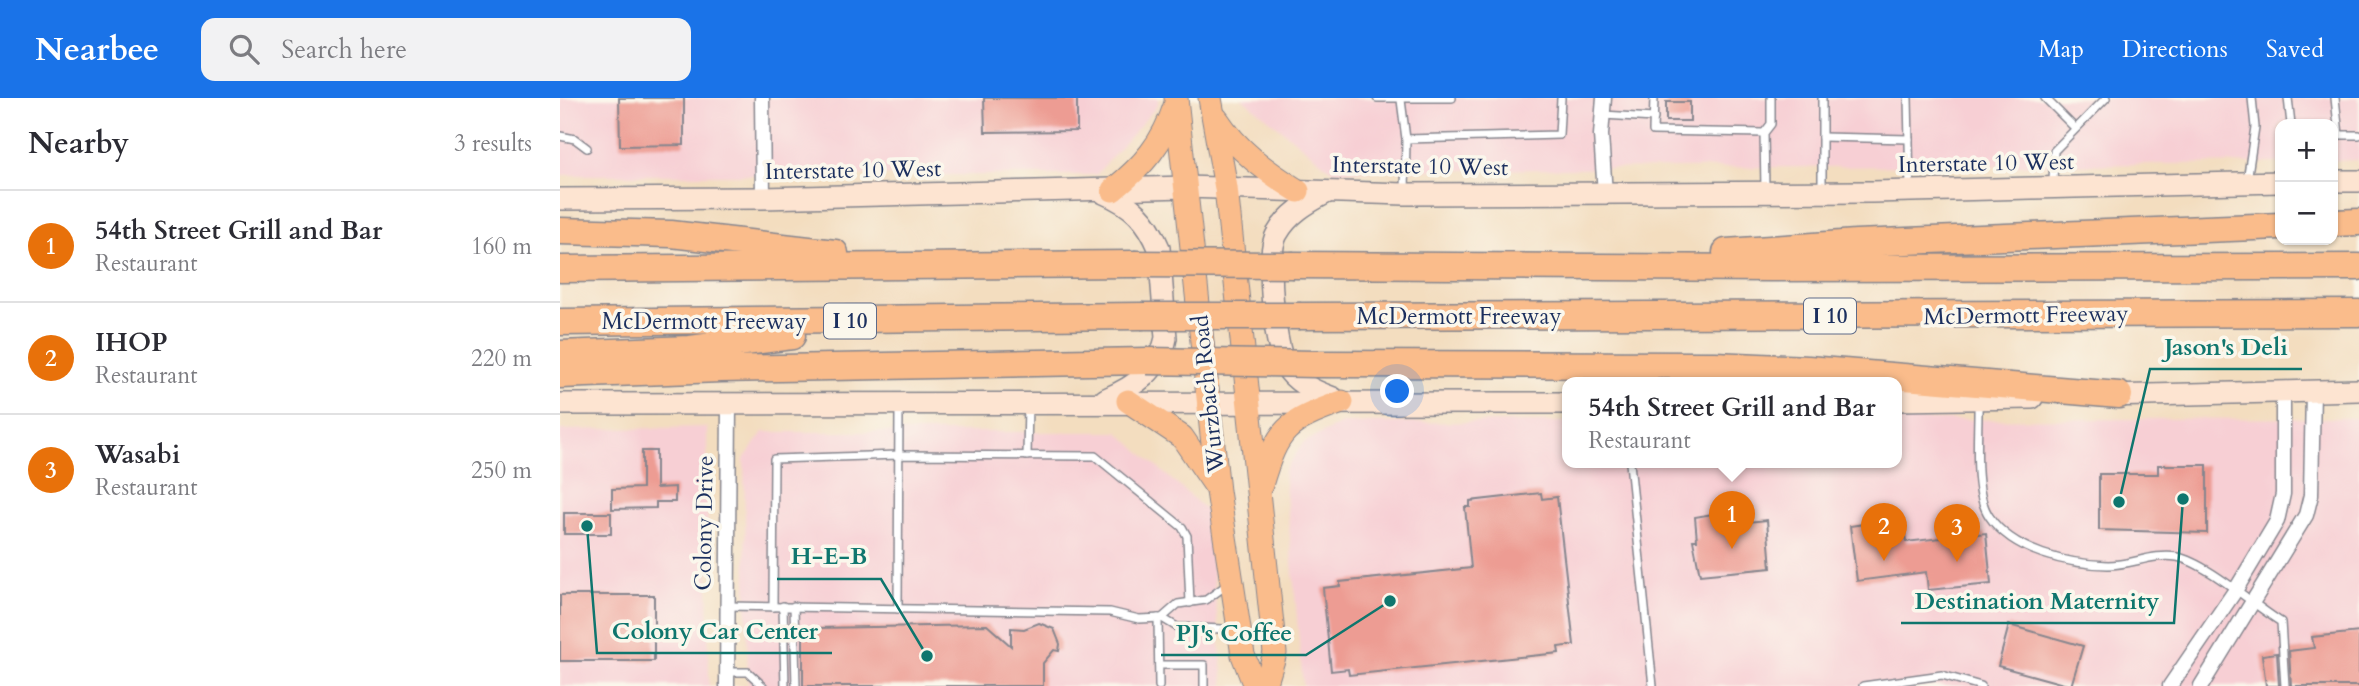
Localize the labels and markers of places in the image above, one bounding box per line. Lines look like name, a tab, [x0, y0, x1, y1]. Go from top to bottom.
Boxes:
callout: Jason's Deli	[2150, 324, 2302, 369]
pin: 1	[1709, 491, 1755, 549]
pin: 2	[1861, 503, 1907, 561]
pin: 3	[1934, 504, 1980, 562]
callout: H-E-B	[777, 534, 881, 579]
callout: Destination Maternity	[1901, 578, 2174, 623]
callout: Colony Car Center	[597, 608, 832, 653]
callout: PJ's Coffee	[1161, 610, 1306, 655]

